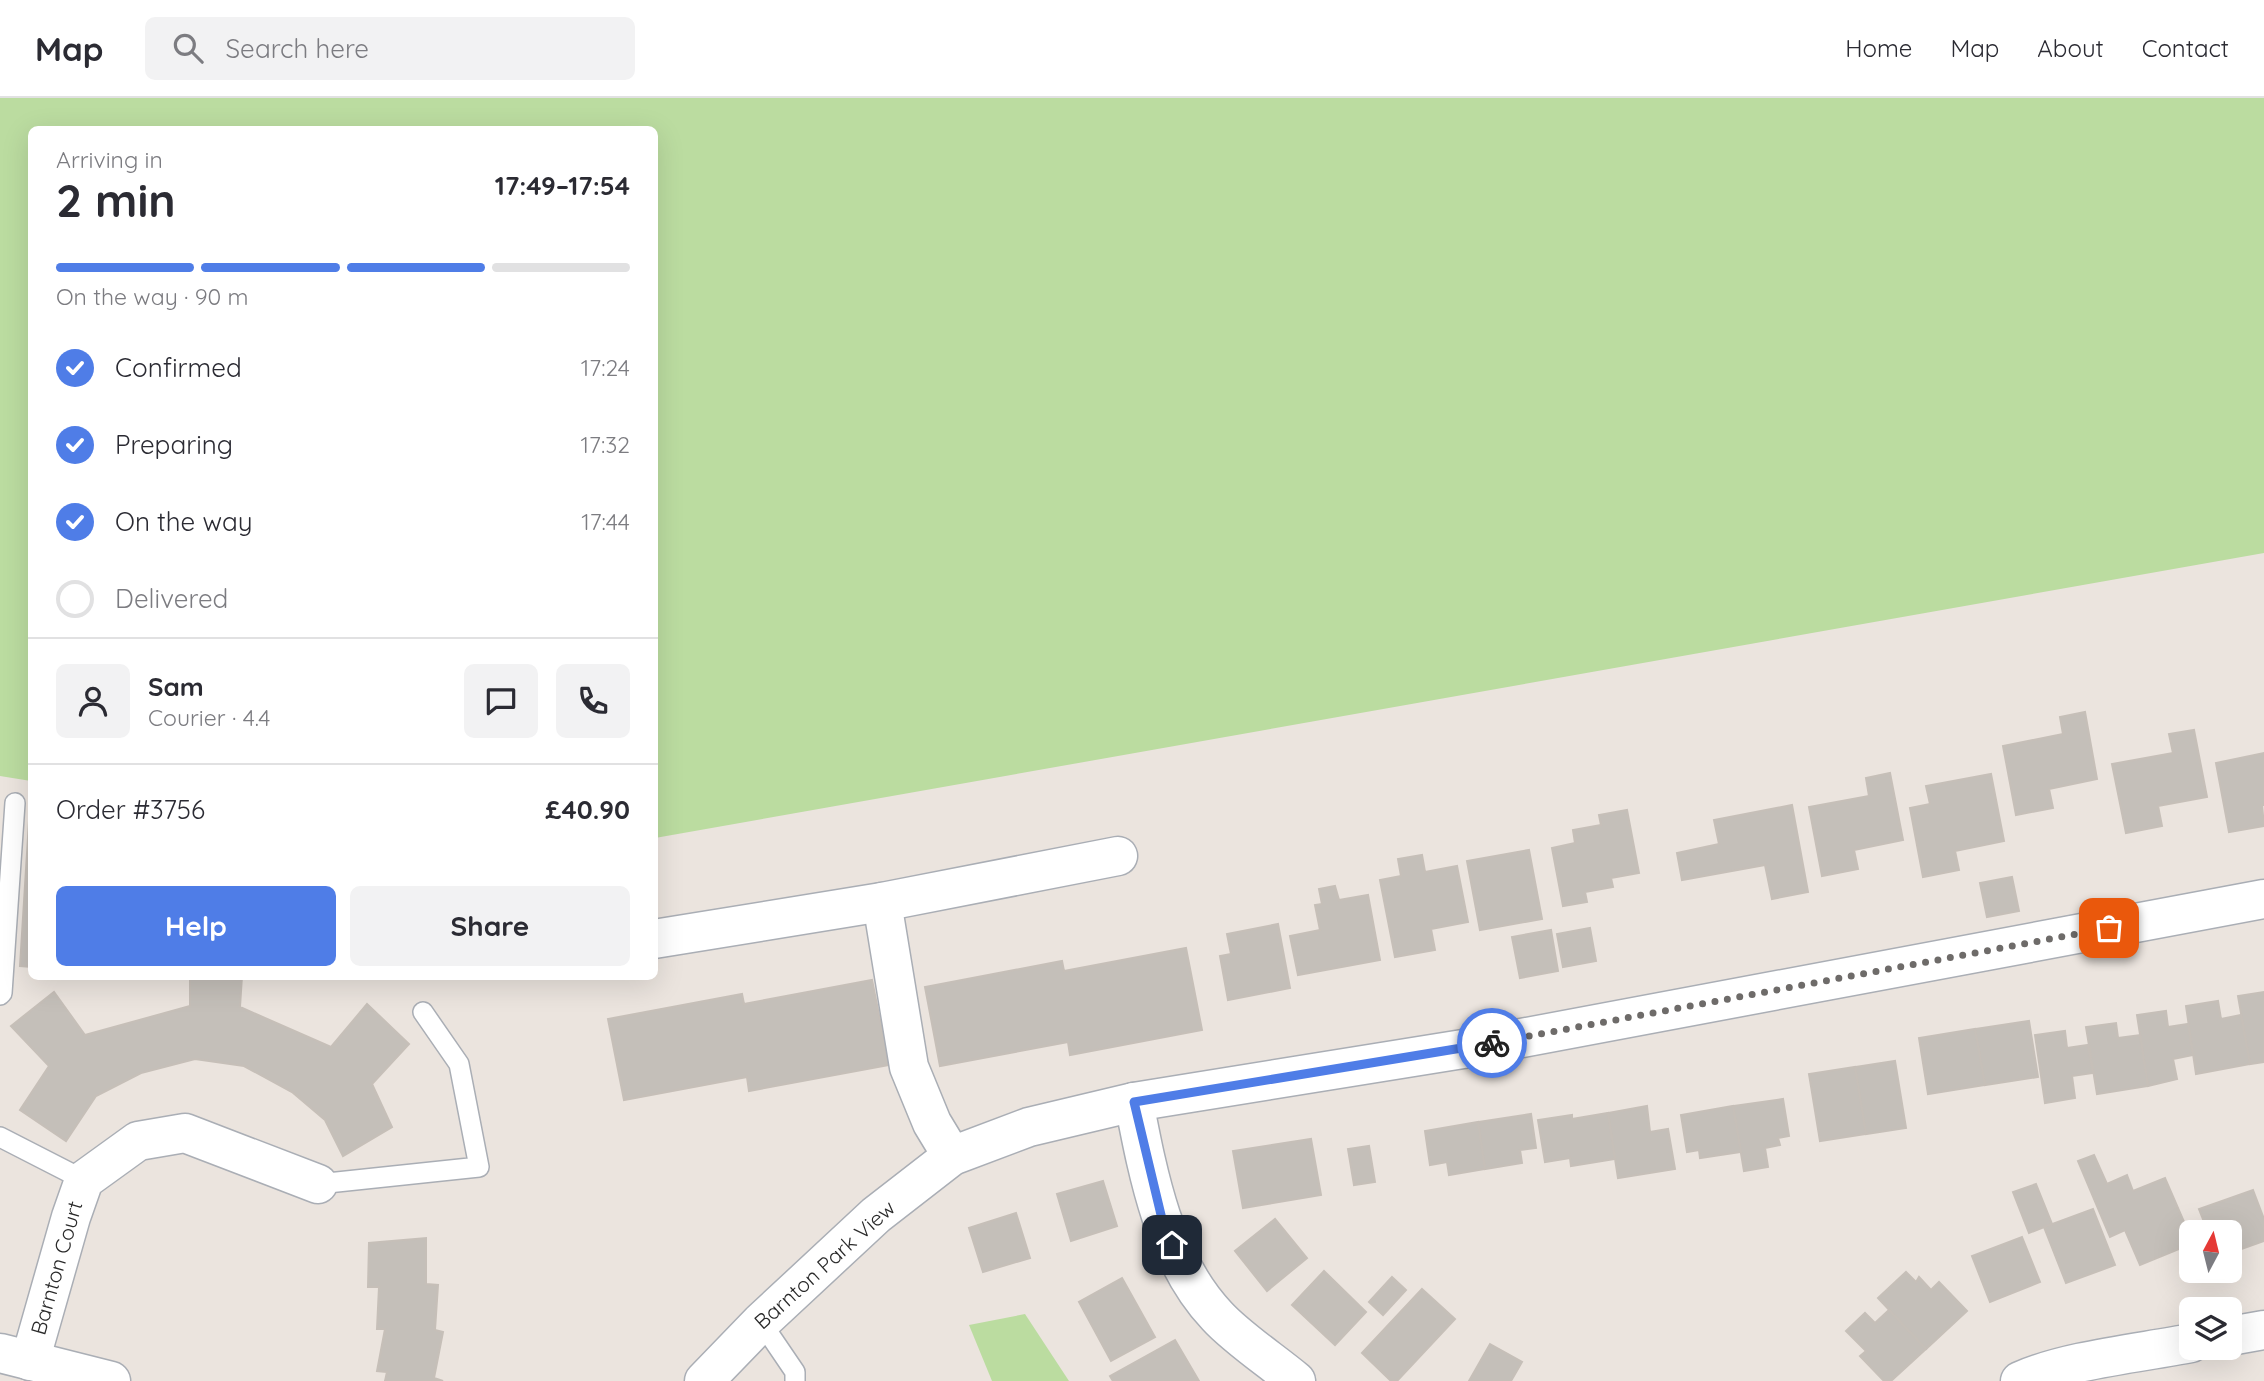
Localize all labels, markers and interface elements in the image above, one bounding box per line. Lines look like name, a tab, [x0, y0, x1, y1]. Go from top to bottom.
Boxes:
search box	[145, 17, 635, 80]
text: Map	[35, 28, 103, 69]
icon: search	[169, 29, 207, 67]
text: Search here	[225, 32, 369, 65]
text: Home	[1845, 33, 1912, 63]
text: Map	[1950, 33, 1999, 63]
text: About	[2037, 33, 2104, 63]
text: Contact	[2142, 33, 2229, 63]
text: Arriving in	[56, 145, 163, 174]
text: 17:49–17:54	[495, 169, 630, 202]
text: 2 min	[56, 171, 176, 229]
text: On the way · 90 m	[56, 282, 249, 311]
icon: check	[56, 349, 94, 387]
text: Confirmed	[115, 351, 242, 384]
text: 17:24	[581, 353, 630, 382]
icon: check	[56, 426, 94, 464]
text: Preparing	[115, 428, 233, 461]
text: 17:32	[581, 430, 630, 459]
icon: check	[56, 503, 94, 541]
text: On the way	[115, 505, 253, 538]
text: 17:44	[581, 507, 630, 536]
text: Delivered	[115, 582, 228, 615]
button: person	[56, 664, 130, 738]
button: chat	[464, 664, 538, 738]
button: phone	[556, 664, 630, 738]
text: Sam	[148, 670, 204, 703]
text: Courier · 4.4	[148, 703, 270, 732]
text: Order #3756	[56, 793, 205, 826]
text: £40.90	[545, 793, 630, 826]
button: Help	[56, 886, 336, 966]
button: Share	[350, 886, 630, 966]
pin	[2079, 898, 2139, 958]
icon: bag	[2090, 909, 2128, 947]
courier	[1457, 1008, 1527, 1078]
icon: bike	[1473, 1024, 1511, 1062]
street label: Barnton Park View	[749, 1194, 900, 1334]
street label: Barnton Court	[25, 1198, 88, 1338]
pin	[1142, 1215, 1202, 1275]
north arrow	[2179, 1220, 2242, 1283]
map controls	[2179, 1220, 2242, 1360]
icon: home	[1153, 1226, 1191, 1264]
button: layers	[2179, 1297, 2242, 1360]

